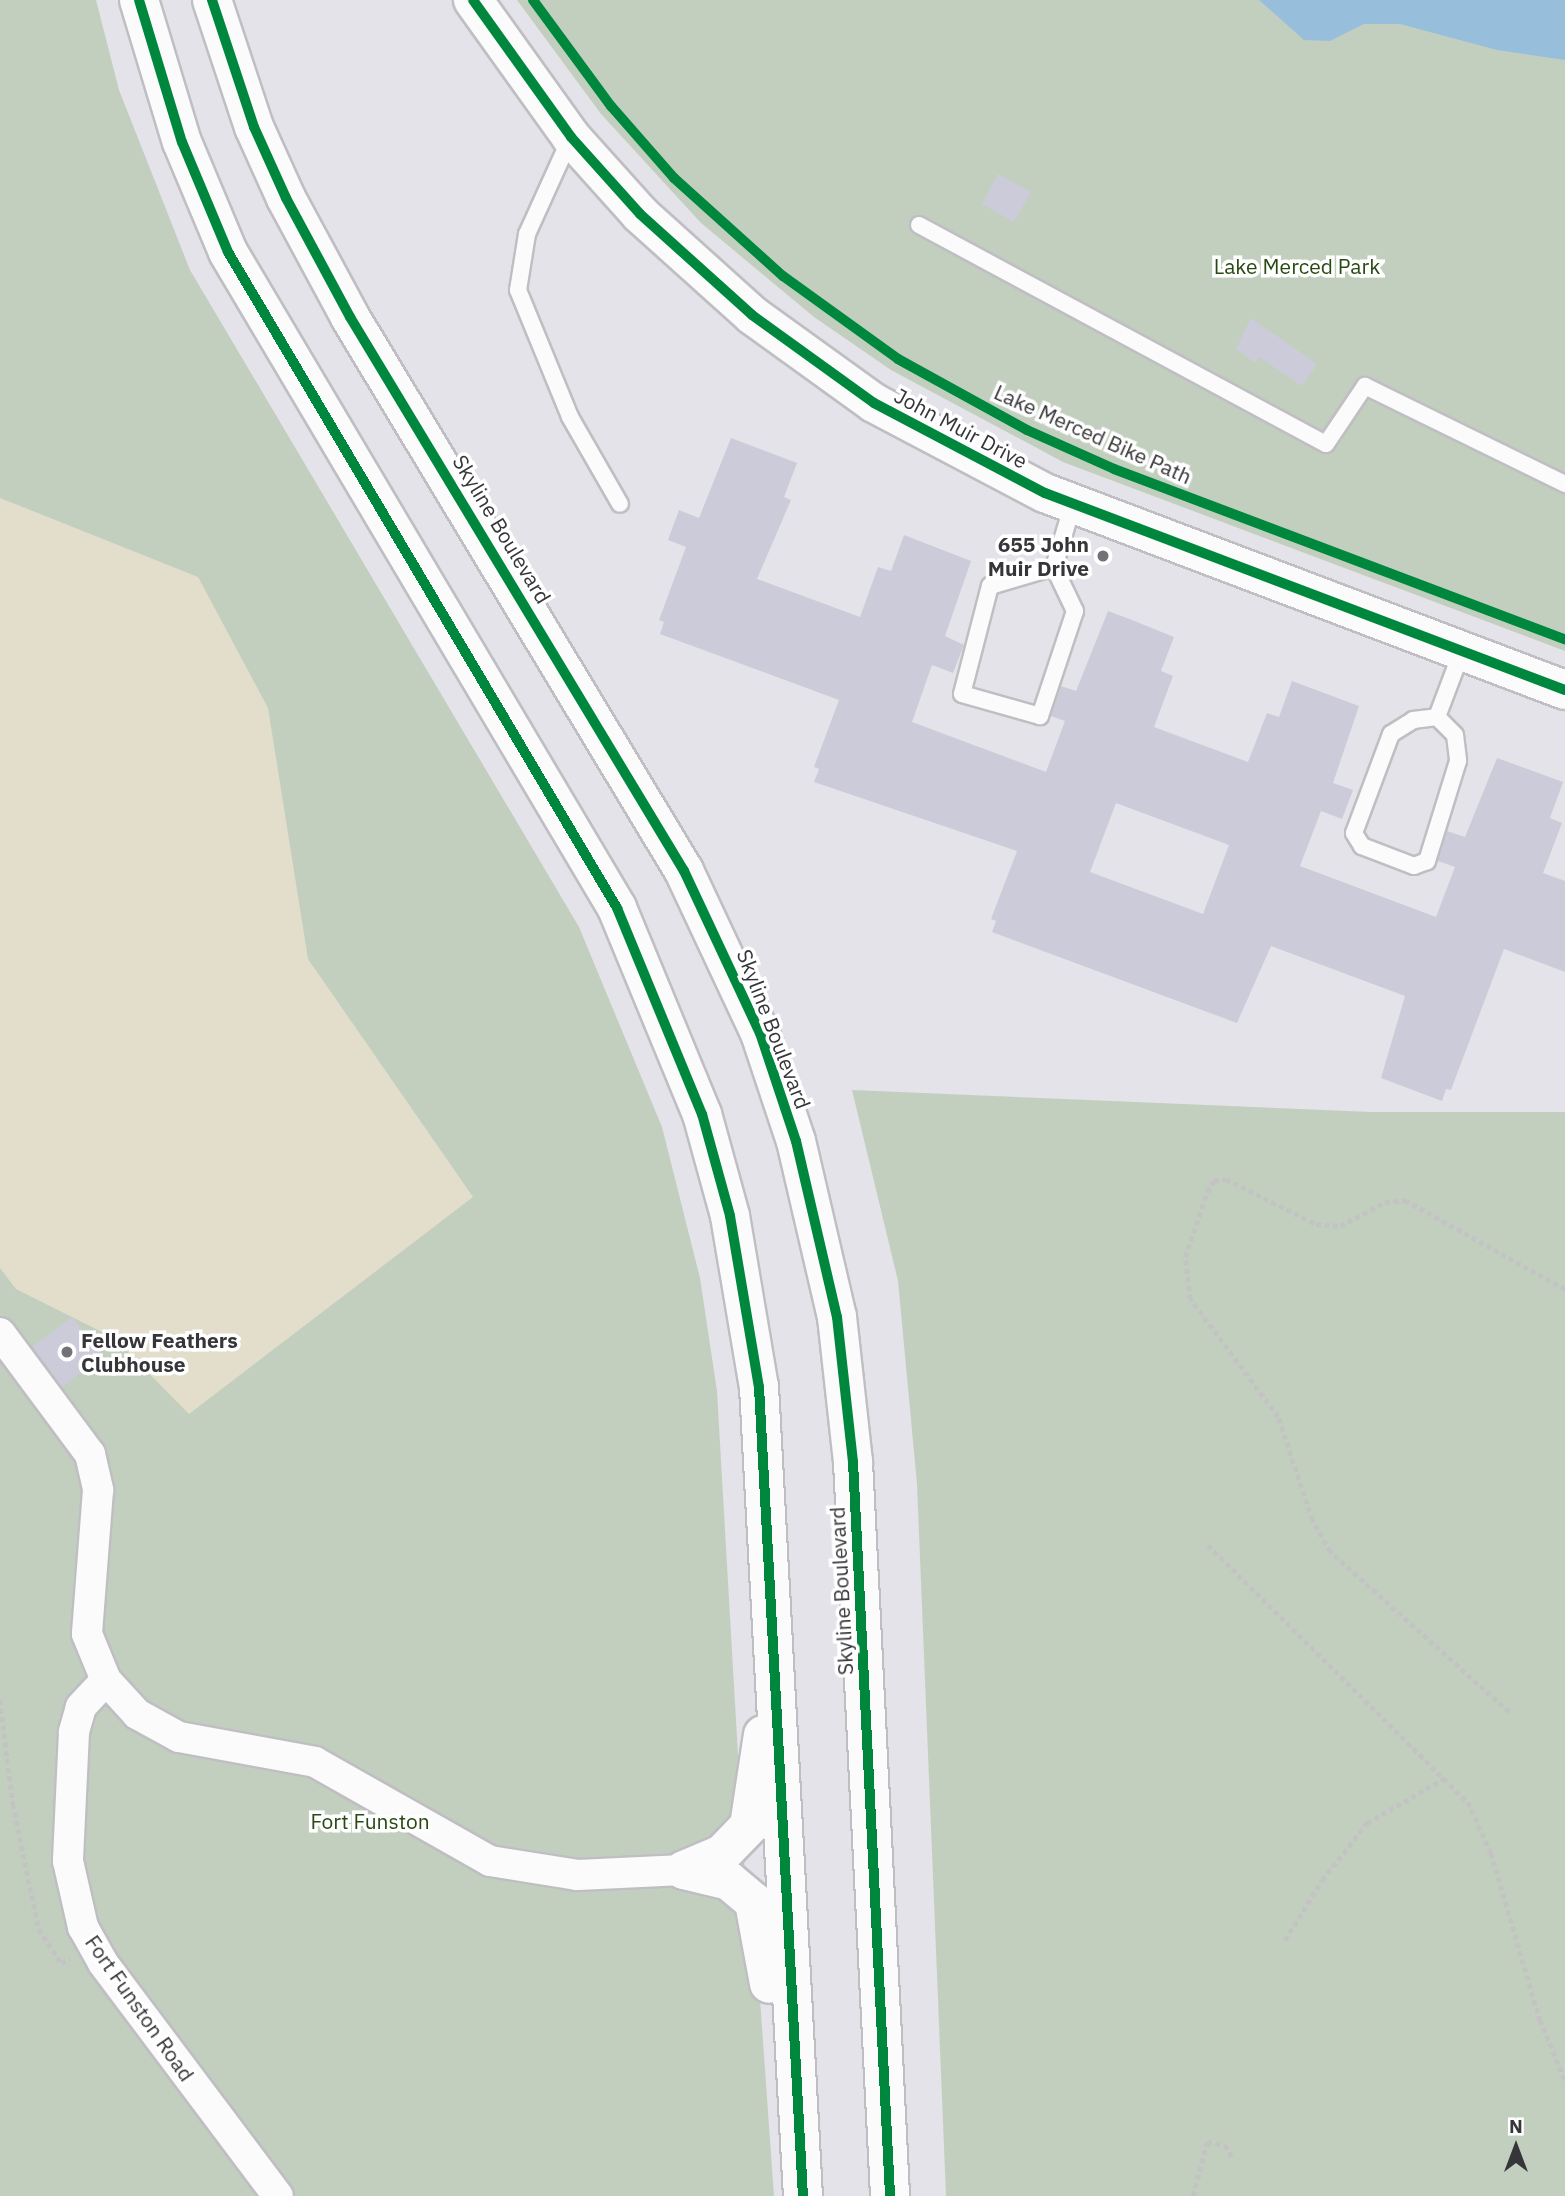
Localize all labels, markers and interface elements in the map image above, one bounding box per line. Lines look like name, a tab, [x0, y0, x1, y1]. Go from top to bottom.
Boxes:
park label: Lake Merced Park	[1214, 253, 1380, 279]
street label: Lake Merced Bike Path	[990, 379, 1196, 489]
street label: John Muir Drive	[890, 382, 1032, 474]
street label: Skyline Boulevard	[448, 450, 556, 608]
place label: 655 John Muir Drive	[988, 531, 1089, 581]
marker: 655 John Muir Drive	[1095, 548, 1111, 564]
street label: Skyline Boulevard	[732, 946, 816, 1112]
place label: Fellow Feathers Clubhouse	[81, 1327, 238, 1377]
marker: Fellow Feathers Clubhouse	[59, 1344, 75, 1360]
street label: Skyline Boulevard	[824, 1506, 858, 1676]
park label: Fort Funston	[310, 1808, 430, 1834]
street label: Fort Funston Road	[80, 1930, 200, 2086]
north arrow	[1481, 2112, 1551, 2182]
text: N	[1509, 2114, 1523, 2138]

